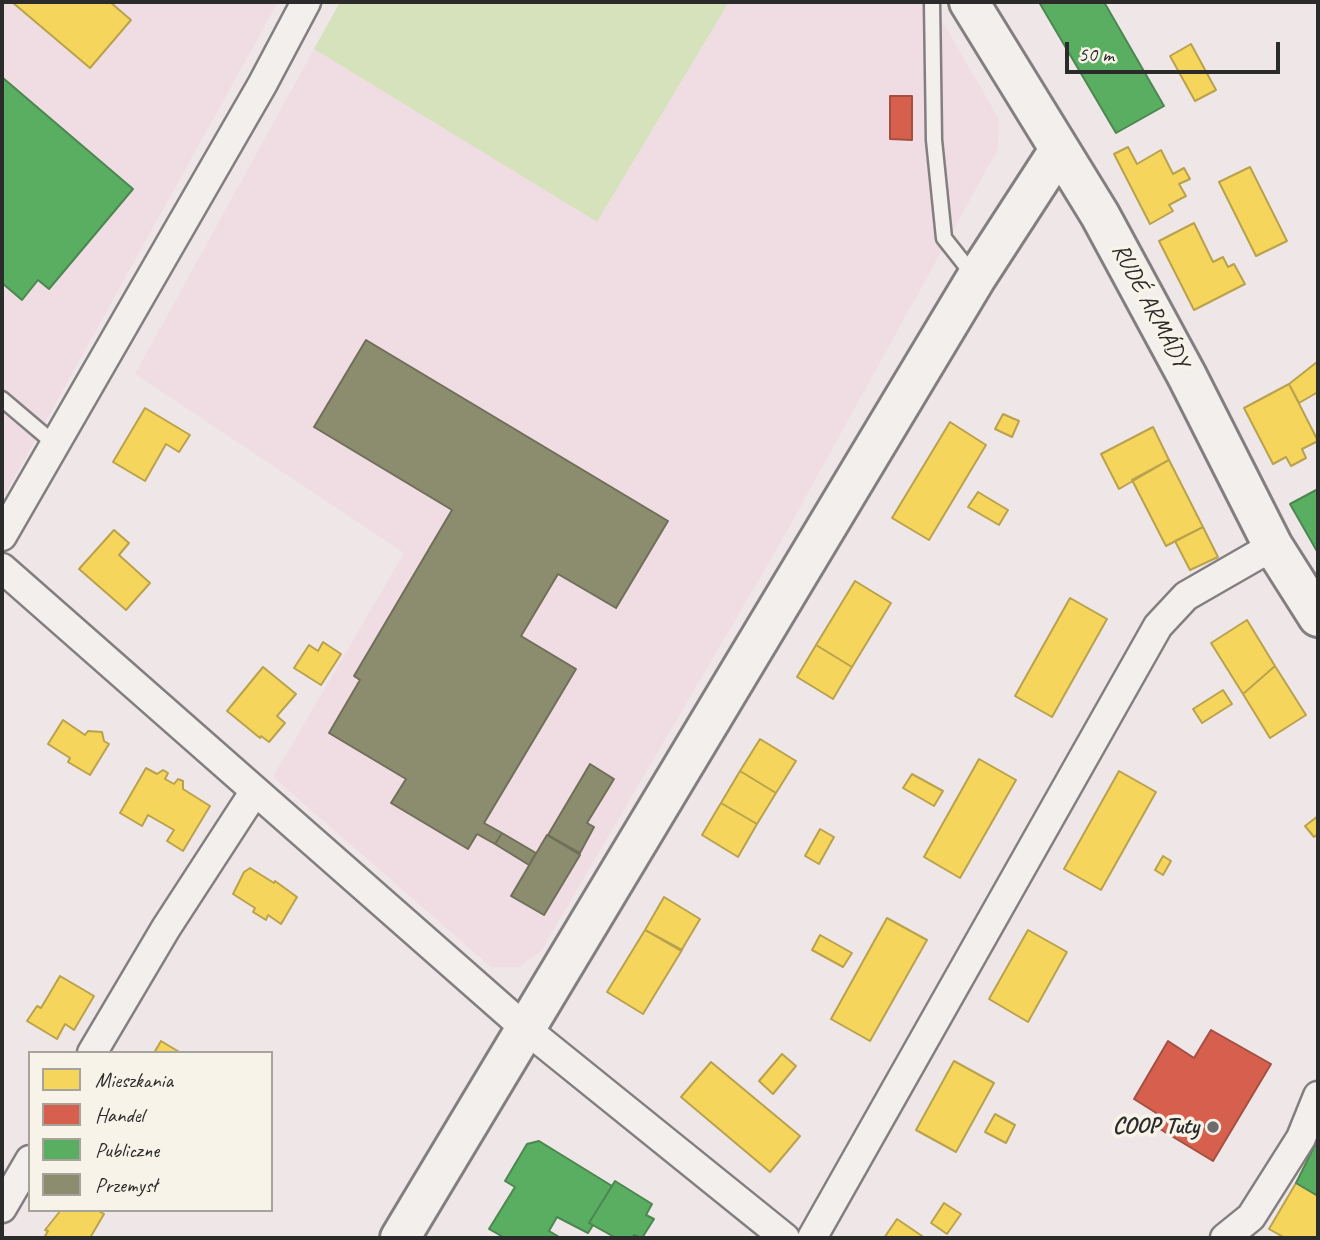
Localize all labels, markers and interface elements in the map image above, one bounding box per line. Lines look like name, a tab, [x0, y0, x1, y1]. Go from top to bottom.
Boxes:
scale bar	[1068, 28, 1283, 72]
text: 50 m	[1078, 41, 1114, 67]
street label: RUDÉ ARMÁDY	[1105, 239, 1195, 373]
legend	[28, 1051, 273, 1212]
text: Mieszkania	[95, 1067, 173, 1093]
text: Handel	[95, 1102, 144, 1128]
place label: COOP Tuty	[1113, 1113, 1199, 1141]
marker: COOP Tuty	[1205, 1119, 1221, 1135]
text: Publiczne	[95, 1137, 159, 1163]
text: Przemysł	[95, 1172, 157, 1198]

